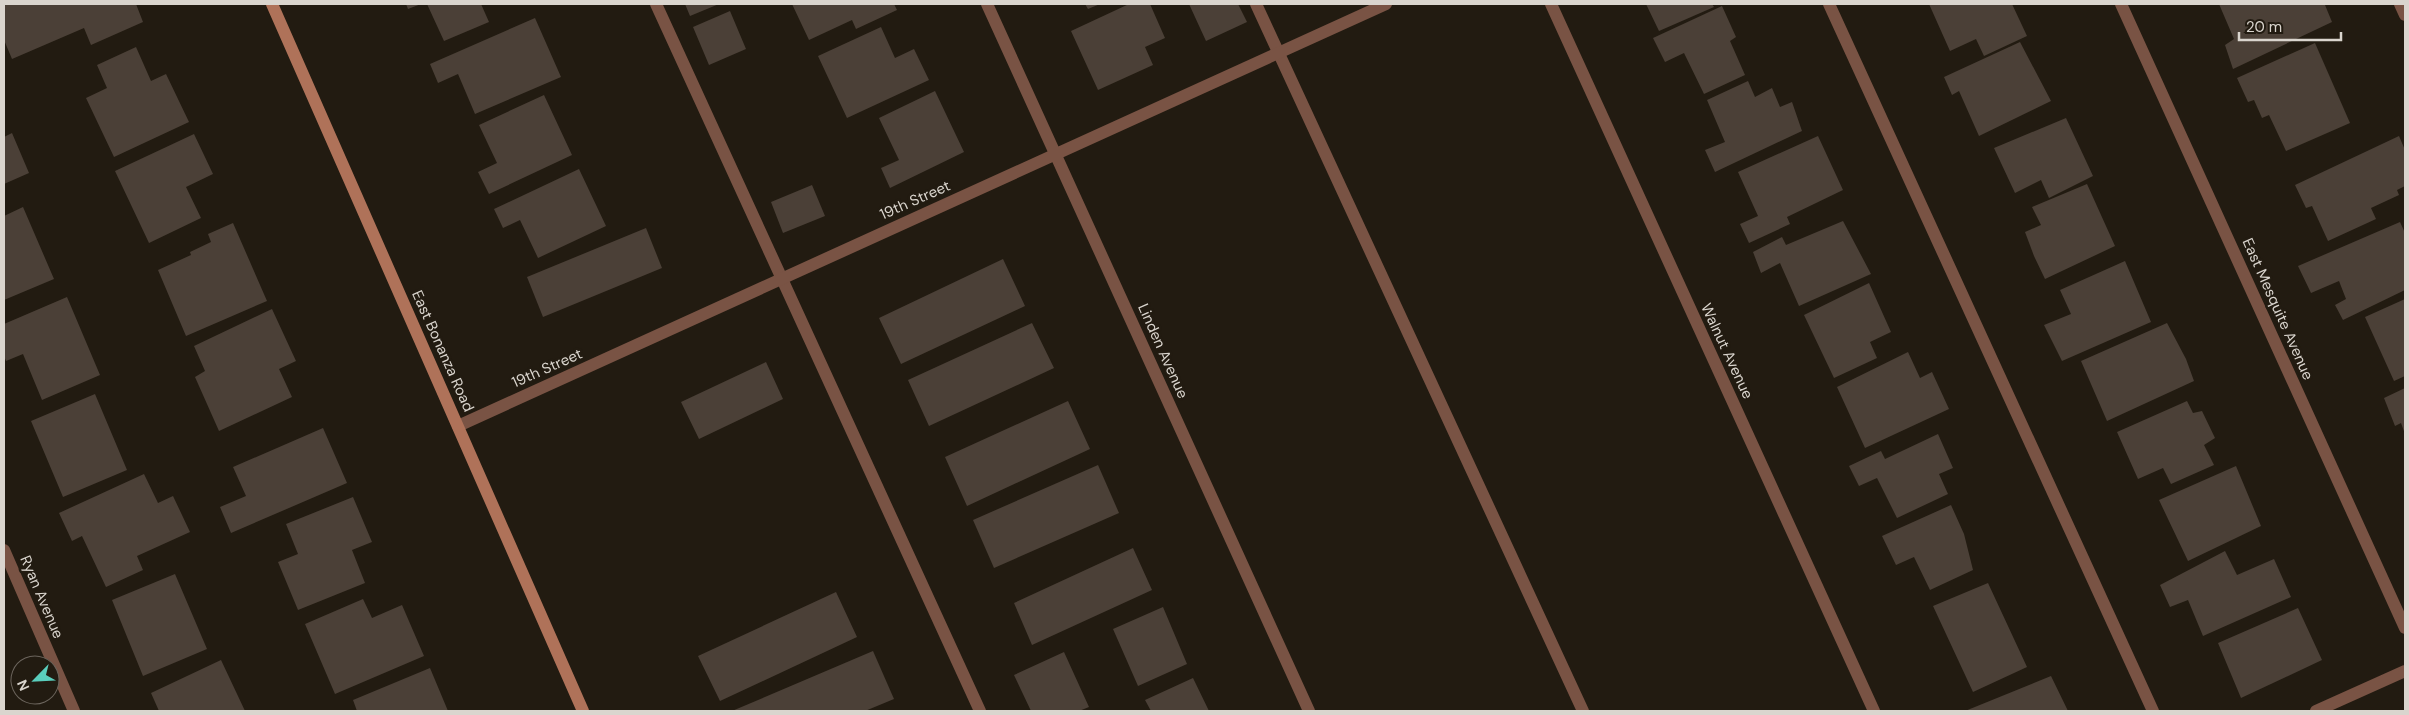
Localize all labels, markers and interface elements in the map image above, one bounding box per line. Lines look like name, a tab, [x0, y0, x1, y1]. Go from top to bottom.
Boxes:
scale bar	[2239, 10, 2342, 42]
text: 20 m	[2246, 17, 2282, 37]
street label: 19th Street	[877, 176, 953, 224]
street label: East Mesquite Avenue	[2238, 235, 2318, 383]
street label: East Bonanza Road	[407, 287, 479, 415]
street label: Walnut Avenue	[1696, 300, 1758, 402]
street label: Linden Avenue	[1133, 301, 1193, 401]
street label: 19th Street	[509, 344, 585, 392]
street label: Ryan Avenue	[15, 552, 69, 642]
north arrow	[10, 655, 60, 705]
text: N	[13, 677, 33, 694]

